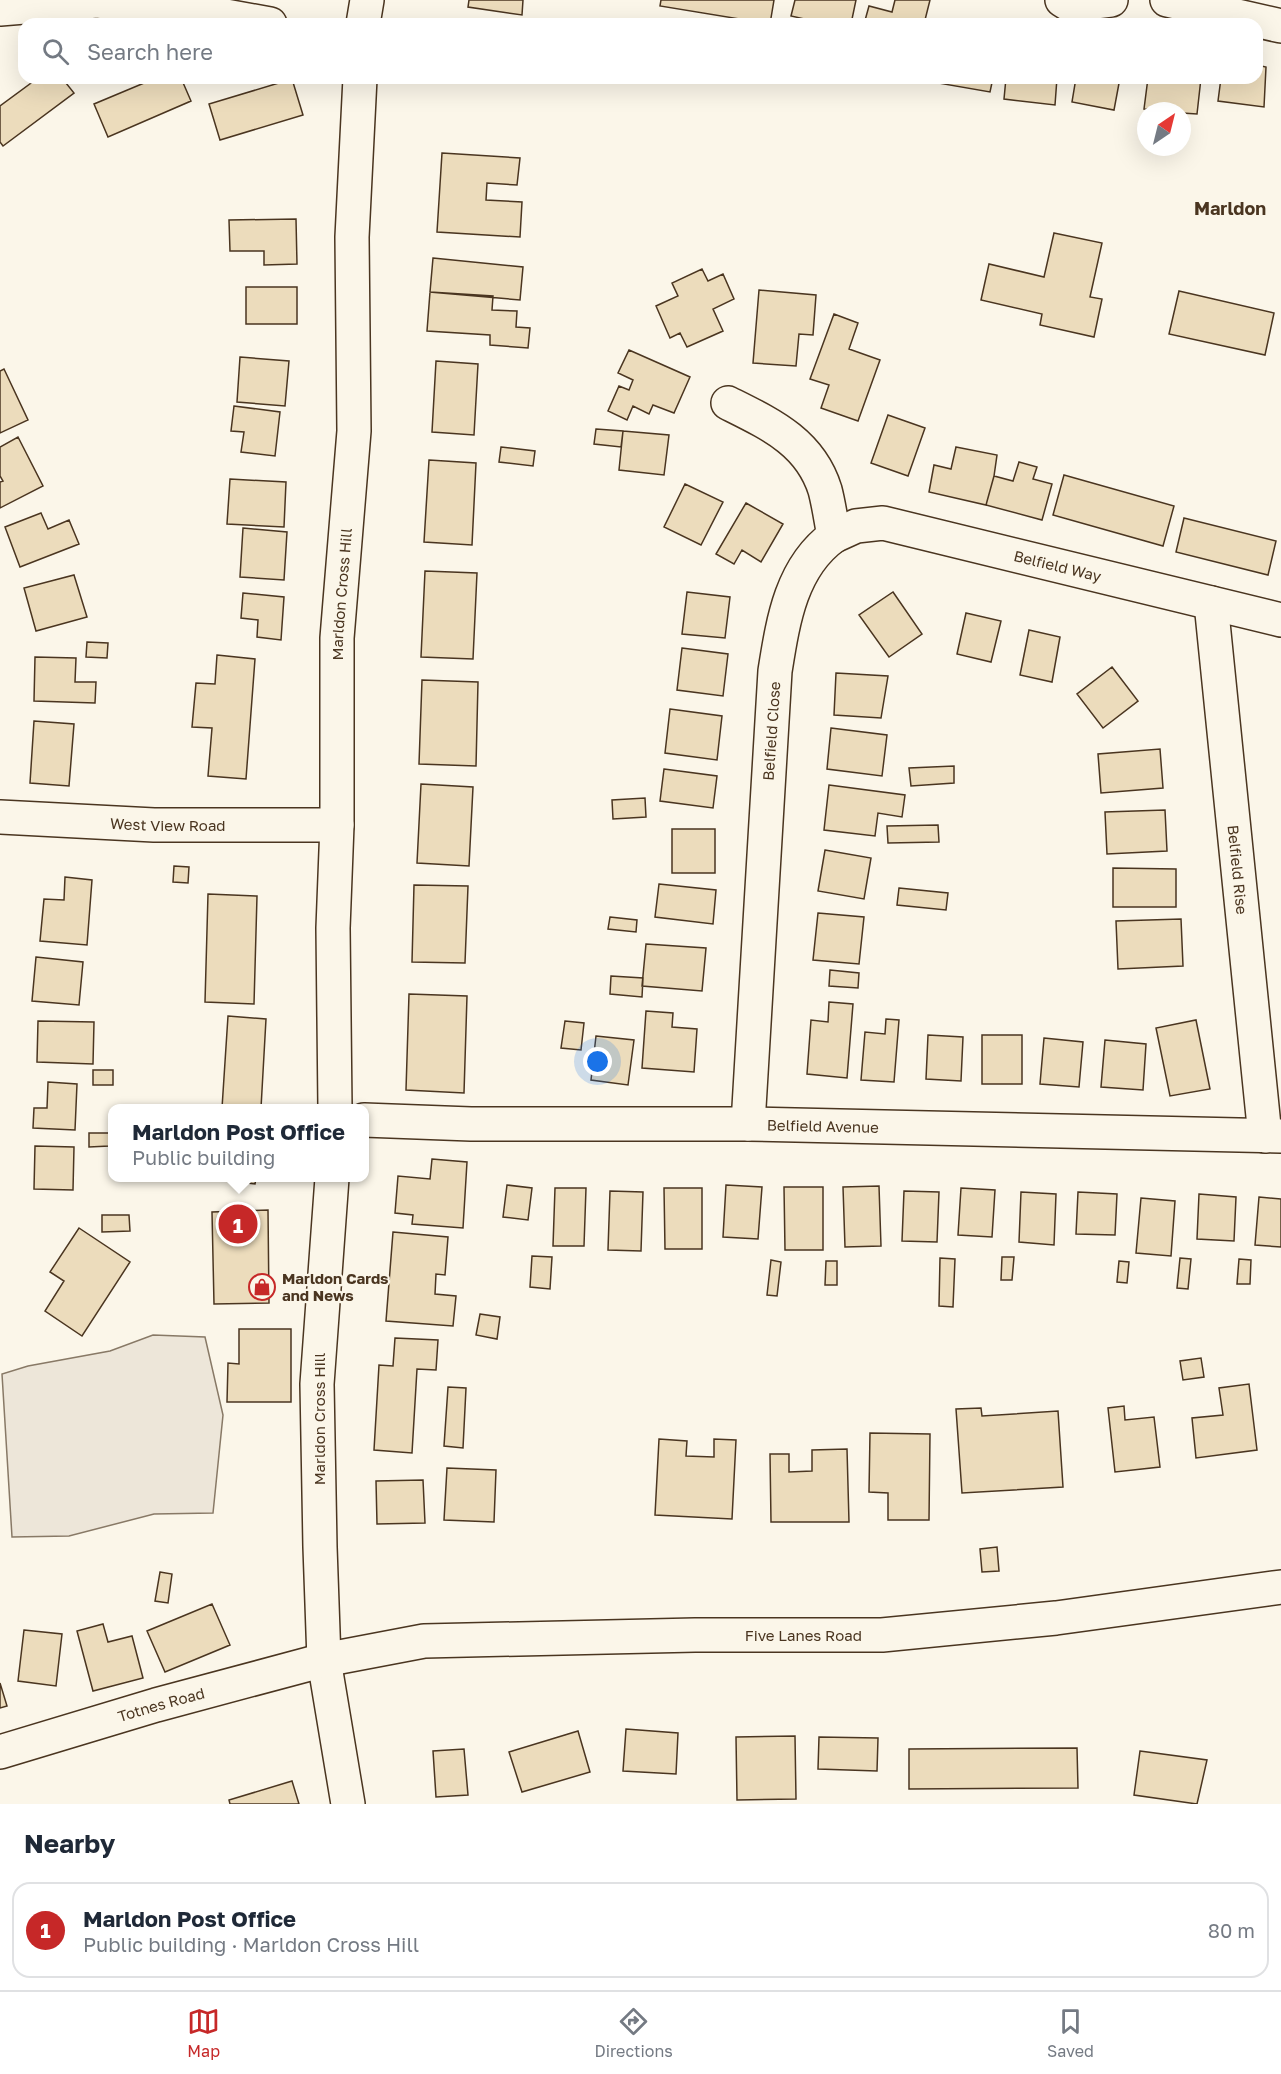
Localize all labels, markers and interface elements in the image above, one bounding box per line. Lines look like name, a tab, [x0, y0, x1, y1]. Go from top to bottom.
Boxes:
search box	[18, 18, 1263, 84]
icon: search	[39, 35, 72, 68]
text: Search here	[87, 38, 213, 65]
north arrow	[1137, 102, 1191, 156]
district label: Marldon	[1194, 197, 1266, 219]
street label: Marldon Cross Hill	[328, 527, 355, 660]
street label: Belfield Way	[1012, 546, 1104, 585]
street label: Belfield Close	[759, 680, 783, 781]
street label: West View Road	[110, 814, 226, 834]
street label: Belfield Rise	[1225, 824, 1252, 916]
your location	[583, 1047, 612, 1076]
popup	[108, 1104, 369, 1182]
street label: Belfield Avenue	[767, 1115, 879, 1136]
text: Marldon Post Office	[132, 1118, 345, 1145]
text: Public building	[132, 1145, 275, 1169]
pin: 1	[218, 1202, 258, 1246]
place label: Marldon Cards and News	[282, 1269, 389, 1304]
shop icon: Marldon Cards and News	[247, 1272, 277, 1302]
street label: Marldon Cross Hill	[310, 1352, 328, 1485]
street label: Five Lanes Road	[745, 1626, 862, 1644]
street label: Totnes Road	[115, 1683, 206, 1725]
text: Nearby	[24, 1828, 115, 1859]
text: Marldon Post Office	[83, 1905, 296, 1932]
text: 1	[40, 1918, 51, 1942]
text: 80 m	[1208, 1918, 1255, 1942]
text: Public building · Marldon Cross Hill	[83, 1932, 419, 1956]
tab: Map	[187, 2005, 220, 2061]
tab: Directions	[595, 2005, 673, 2061]
tab: Saved	[1047, 2005, 1094, 2061]

